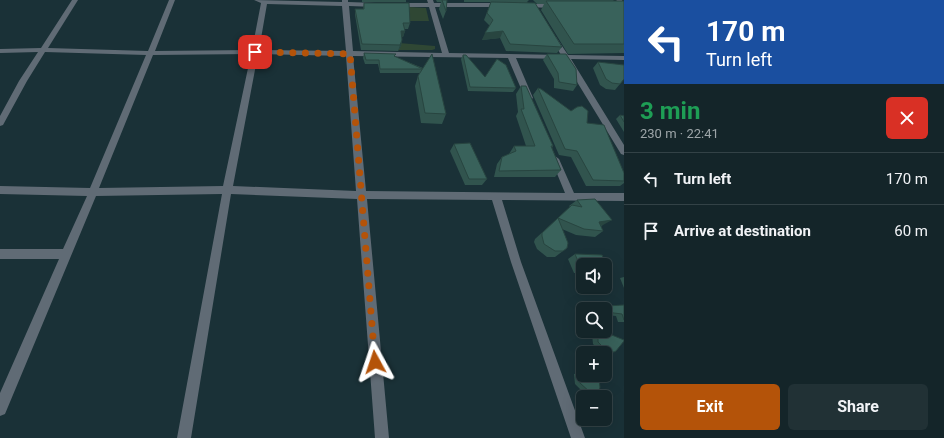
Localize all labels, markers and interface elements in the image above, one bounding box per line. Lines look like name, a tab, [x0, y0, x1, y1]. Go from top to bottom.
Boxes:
text: 170 m	[706, 15, 785, 48]
icon: left	[640, 16, 692, 68]
pin	[238, 35, 272, 69]
icon: arrive	[244, 41, 266, 63]
text: Turn left	[706, 49, 772, 70]
text: 3 min	[640, 97, 700, 125]
button: close	[886, 97, 928, 139]
text: 230 m · 22:41	[640, 126, 719, 141]
icon: left	[640, 168, 662, 190]
text: Turn left	[674, 170, 731, 188]
text: 170 m	[886, 170, 928, 188]
icon: arrive	[640, 220, 662, 242]
text: Arrive at destination	[674, 222, 811, 240]
text: 60 m	[894, 222, 928, 240]
map controls	[576, 258, 612, 426]
button: sound	[576, 258, 612, 294]
button: search	[576, 302, 612, 338]
position arrow	[354, 341, 396, 383]
button: +	[576, 346, 612, 382]
button: Exit	[640, 384, 780, 430]
button: Share	[788, 384, 928, 430]
button: −	[576, 390, 612, 426]

